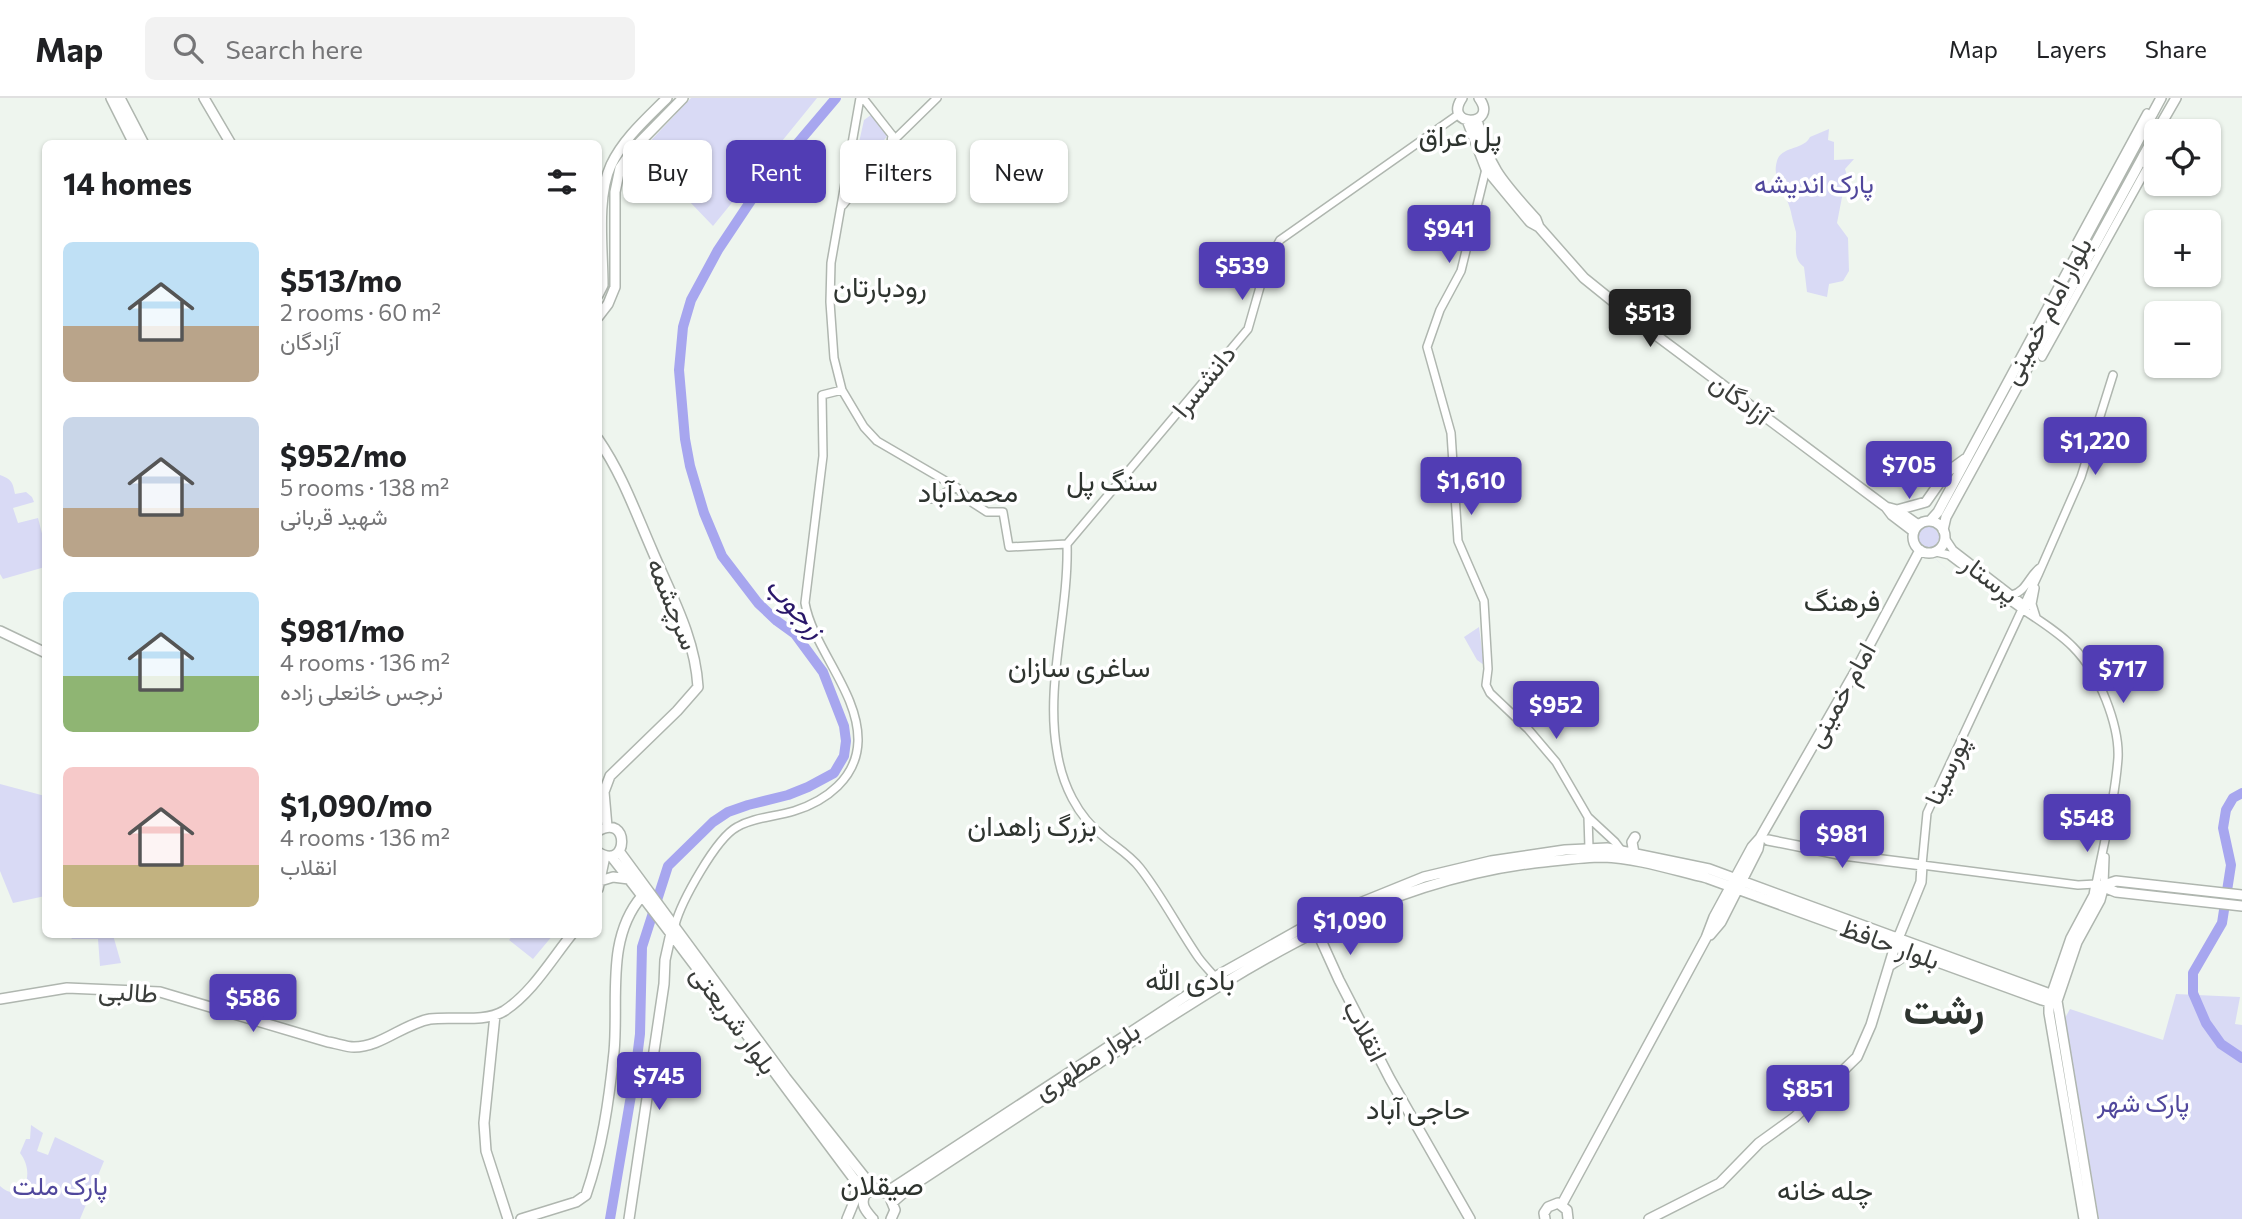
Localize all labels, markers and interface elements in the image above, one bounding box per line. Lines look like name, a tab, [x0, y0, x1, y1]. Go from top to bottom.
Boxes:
search box	[145, 17, 635, 80]
text: Map	[35, 28, 103, 69]
icon: search	[169, 29, 207, 67]
text: Search here	[225, 33, 363, 64]
text: Map	[1949, 34, 1998, 63]
text: Layers	[2036, 34, 2107, 63]
text: Share	[2145, 34, 2207, 63]
district label: پل عراق	[1418, 118, 1502, 155]
map controls	[2144, 119, 2221, 378]
button: locate	[2144, 119, 2221, 196]
chip: Buy	[623, 140, 712, 203]
chip: Rent	[726, 140, 826, 203]
chip: Filters	[840, 140, 956, 203]
chip: New	[970, 140, 1068, 203]
icon: filters	[543, 163, 581, 201]
text: 14 homes	[63, 164, 192, 201]
park label: پارک اندیشه	[1754, 167, 1874, 202]
pin: $941	[1408, 206, 1490, 265]
button: +	[2144, 210, 2221, 287]
text: $941	[1423, 214, 1475, 242]
street label: بلوار امام خمینی	[1994, 232, 2100, 390]
pin: $539	[1201, 242, 1283, 302]
text: $539	[1215, 251, 1269, 279]
text: $513/mo	[280, 261, 402, 298]
district label: رودبارتان	[833, 269, 927, 305]
icon: home	[119, 270, 203, 354]
pin: $513	[1609, 289, 1691, 349]
text: 2 rooms · 60 m²	[280, 298, 441, 326]
text: $513	[1625, 298, 1675, 326]
button: −	[2144, 301, 2221, 378]
text: آزادگان	[280, 327, 340, 355]
street label: دانشسرا	[1164, 338, 1243, 424]
street label: آزادگان	[1704, 365, 1779, 433]
pin: $1,220	[2038, 418, 2152, 477]
text: $1,220	[2060, 426, 2130, 454]
text: $952/mo	[280, 436, 407, 473]
pin: $705	[1868, 442, 1950, 501]
icon: home	[119, 445, 203, 529]
text: $705	[1882, 450, 1936, 478]
pin: $1,610	[1414, 458, 1528, 517]
district label: سنگ پل	[1066, 463, 1158, 500]
text: $1,610	[1437, 466, 1505, 494]
text: 5 rooms · 138 m²	[280, 473, 449, 501]
district label: محمدآباد	[918, 474, 1018, 509]
text: شهید قربانی	[280, 502, 388, 530]
street label: پرستار	[1953, 546, 2025, 612]
street label: سرچشمه	[638, 553, 707, 655]
water label: زرجوب	[758, 568, 835, 647]
district label: فرهنگ	[1804, 583, 1880, 619]
text: $981/mo	[280, 611, 405, 648]
icon: home	[119, 620, 203, 704]
street label: امام خمینی	[1798, 637, 1884, 753]
pin: $717	[2082, 646, 2164, 705]
text: 4 rooms · 136 m²	[280, 648, 450, 676]
district label: ساغری سازان	[1008, 649, 1150, 685]
text: $717	[2099, 654, 2147, 682]
text: نرجس خانعلی زاده	[280, 677, 443, 705]
pin: $952	[1515, 682, 1597, 741]
text: $952	[1529, 690, 1583, 718]
street label: پورسینا	[1917, 730, 1978, 811]
text: $1,090/mo	[280, 786, 432, 823]
pin: $548	[2046, 794, 2128, 854]
icon: home	[119, 795, 203, 879]
text: $548	[2060, 803, 2114, 831]
district label: بزرگ زاهدان	[967, 808, 1097, 844]
pin: $981	[1801, 810, 1883, 870]
text: $981	[1816, 819, 1868, 847]
text: 4 rooms · 136 m²	[280, 823, 450, 851]
text: انقلاب	[280, 852, 337, 880]
pin: $1,090	[1293, 898, 1407, 957]
text: $1,090	[1313, 906, 1387, 934]
street label: بلوار حافظ	[1836, 910, 1944, 977]
street label: بلوار شریعتی	[684, 959, 785, 1081]
district label: بادی الله	[1145, 962, 1235, 997]
street label: طالبی	[97, 973, 159, 1010]
pin: $586	[212, 974, 294, 1034]
text: $586	[225, 983, 281, 1011]
district label: رشت	[1904, 983, 1984, 1035]
street label: انقلاب	[1337, 994, 1395, 1067]
street label: بلوار مطهری	[1027, 1014, 1146, 1107]
pin: $745	[618, 1052, 700, 1112]
text: $745	[633, 1061, 685, 1089]
pin: $851	[1767, 1066, 1849, 1125]
text: $851	[1782, 1074, 1834, 1102]
park label: پارک شهر	[2096, 1086, 2189, 1121]
district label: حاجی آباد	[1366, 1091, 1470, 1126]
district label: صیقلان	[840, 1167, 924, 1201]
park label: پارک ملت	[12, 1169, 108, 1204]
district label: چله خانه	[1777, 1172, 1873, 1209]

